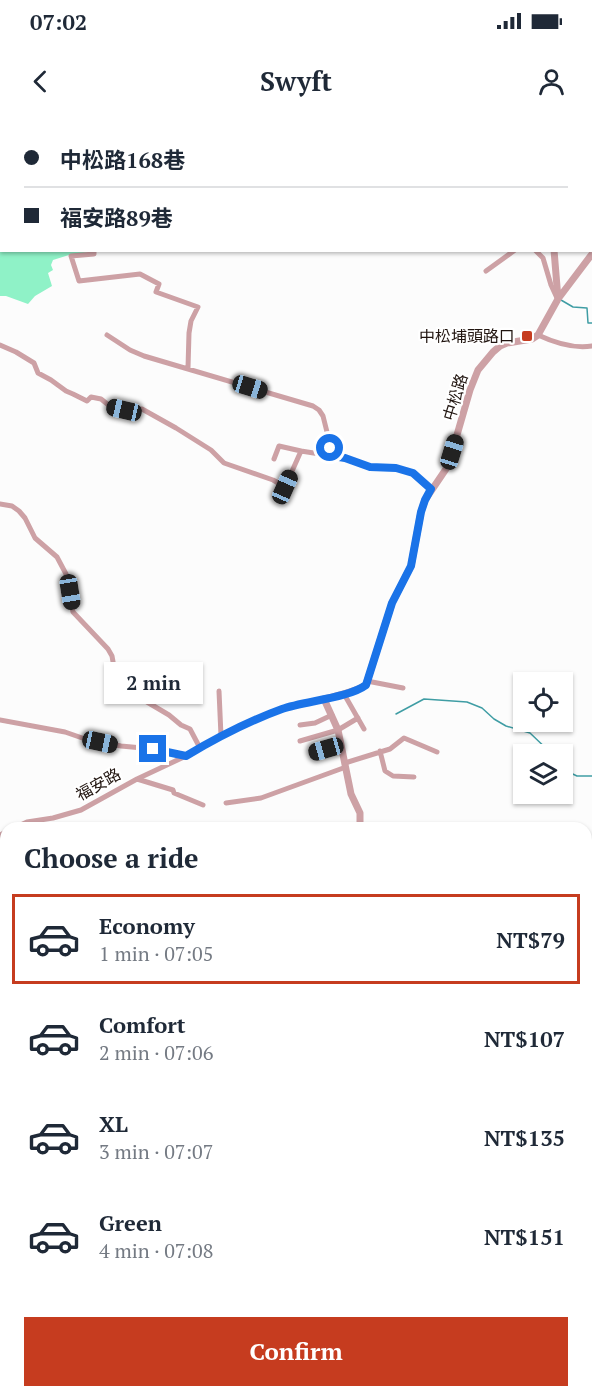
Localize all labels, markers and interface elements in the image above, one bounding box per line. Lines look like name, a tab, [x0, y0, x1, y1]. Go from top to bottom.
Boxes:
text: 07:02	[30, 7, 87, 36]
text: Swyft	[260, 63, 332, 99]
icon: back	[24, 65, 57, 98]
icon: person	[535, 65, 568, 98]
text: 中松路168巷	[60, 145, 185, 174]
text: 福安路89巷	[60, 203, 173, 232]
place label: 中松埔頭路口	[419, 325, 515, 347]
marker: 中松埔頭路口	[520, 329, 534, 343]
street label: 中松路	[437, 371, 473, 423]
car	[230, 373, 270, 401]
car	[104, 397, 144, 423]
car	[438, 432, 466, 472]
route start	[316, 434, 343, 461]
car	[269, 467, 301, 507]
car	[58, 573, 82, 611]
callout: 2 min	[104, 662, 202, 704]
text: 2 min	[126, 669, 181, 696]
map controls	[513, 672, 573, 804]
button: locate	[513, 672, 573, 732]
car	[81, 729, 119, 755]
route end	[139, 735, 166, 762]
car	[306, 735, 346, 763]
button: layers	[513, 744, 573, 804]
street label: 福安路	[72, 763, 124, 805]
text: Choose a ride	[24, 840, 199, 876]
text: Economy	[99, 911, 195, 940]
icon: car	[27, 912, 81, 966]
text: NT$79	[496, 925, 565, 954]
text: 1 min · 07:05	[99, 940, 213, 967]
text: Comfort	[99, 1010, 185, 1039]
icon: car	[27, 1011, 81, 1065]
text: NT$107	[484, 1024, 565, 1053]
text: 2 min · 07:06	[99, 1039, 213, 1066]
text: XL	[99, 1109, 128, 1138]
icon: car	[27, 1110, 81, 1164]
text: NT$135	[484, 1123, 565, 1152]
text: 3 min · 07:07	[99, 1138, 213, 1165]
text: Green	[99, 1208, 162, 1237]
icon: car	[27, 1209, 81, 1263]
text: NT$151	[484, 1222, 565, 1251]
text: 4 min · 07:08	[99, 1237, 213, 1264]
button: Confirm	[24, 1317, 568, 1386]

